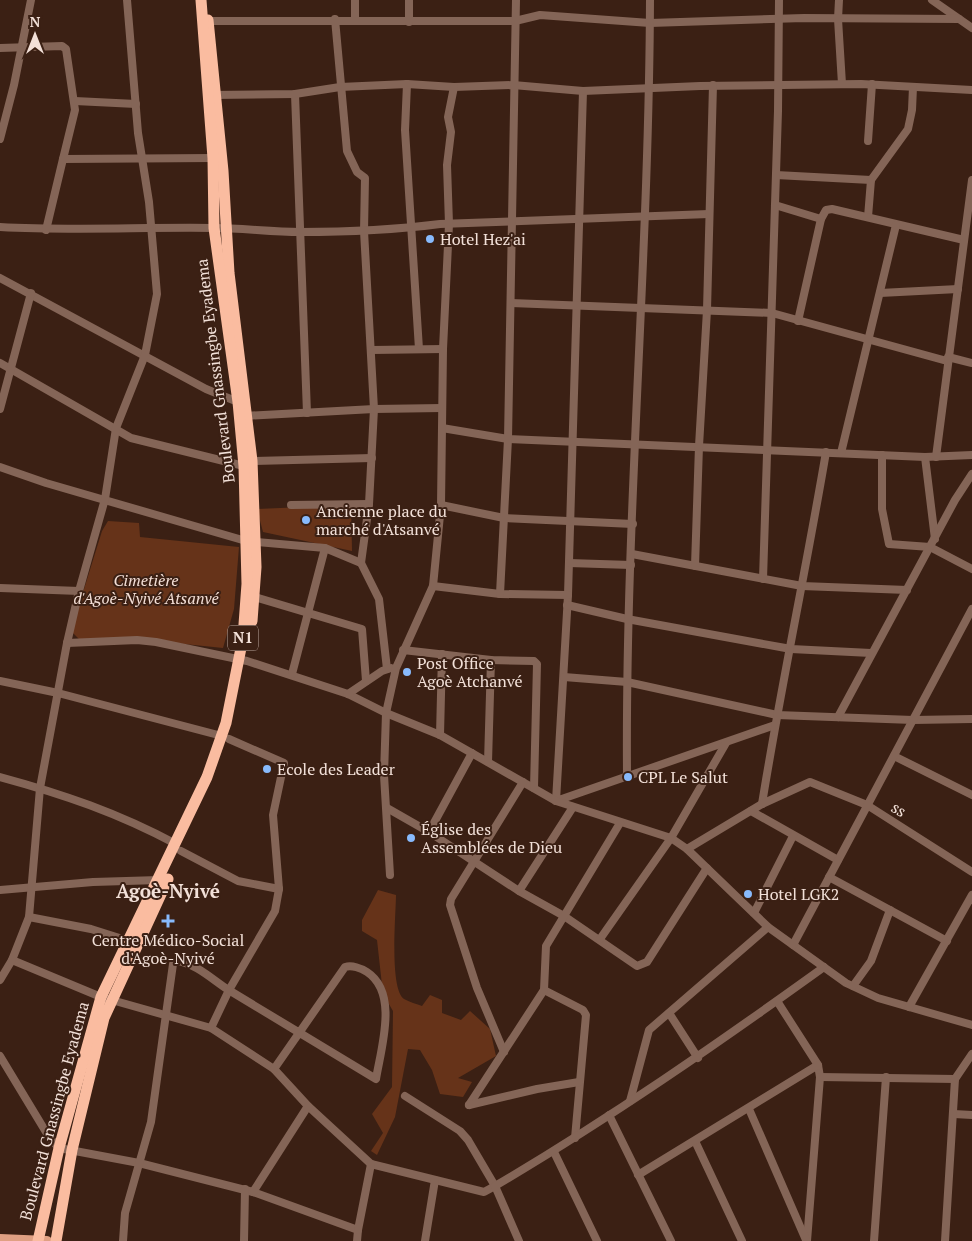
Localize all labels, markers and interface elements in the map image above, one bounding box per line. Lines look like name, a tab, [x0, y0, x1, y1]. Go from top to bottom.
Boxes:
north arrow	[10, 10, 60, 60]
text: N	[30, 12, 41, 31]
place label: Hotel Hez'ai	[440, 228, 526, 250]
marker: Hotel Hez'ai	[424, 233, 436, 245]
street label: Boulevard Gnassingbe Eyadema	[190, 258, 240, 484]
place label: Ancienne place du marché d'Atsanvé	[316, 500, 447, 540]
marker: Ancienne place du marché d'Atsanvé	[300, 514, 312, 526]
park label: Cimetière d'Agoè-Nyivé Atsanvé	[73, 569, 220, 609]
road number: N1	[228, 626, 258, 650]
place label: Post Office Agoè Atchanvé	[417, 652, 523, 692]
marker: Post Office Agoè Atchanvé	[401, 666, 413, 678]
place label: Ecole des Leader	[277, 758, 396, 780]
marker: Ecole des Leader	[261, 763, 273, 775]
place label: CPL Le Salut	[638, 766, 728, 788]
marker: CPL Le Salut	[622, 771, 634, 783]
street label: ss	[887, 796, 911, 822]
place label: Église des Assemblées de Dieu	[421, 818, 562, 858]
marker: Église des Assemblées de Dieu	[405, 832, 417, 844]
district label: Agoè-Nyivé	[116, 878, 220, 903]
place label: Hotel LGK2	[758, 883, 839, 905]
marker: Hotel LGK2	[742, 888, 754, 900]
marker: Centre Médico-Social d'Agoè-Nyivé	[161, 914, 175, 928]
place label: Centre Médico-Social d'Agoè-Nyivé	[92, 929, 244, 969]
street label: Boulevard Gnassingbe Eyadema	[14, 999, 94, 1223]

